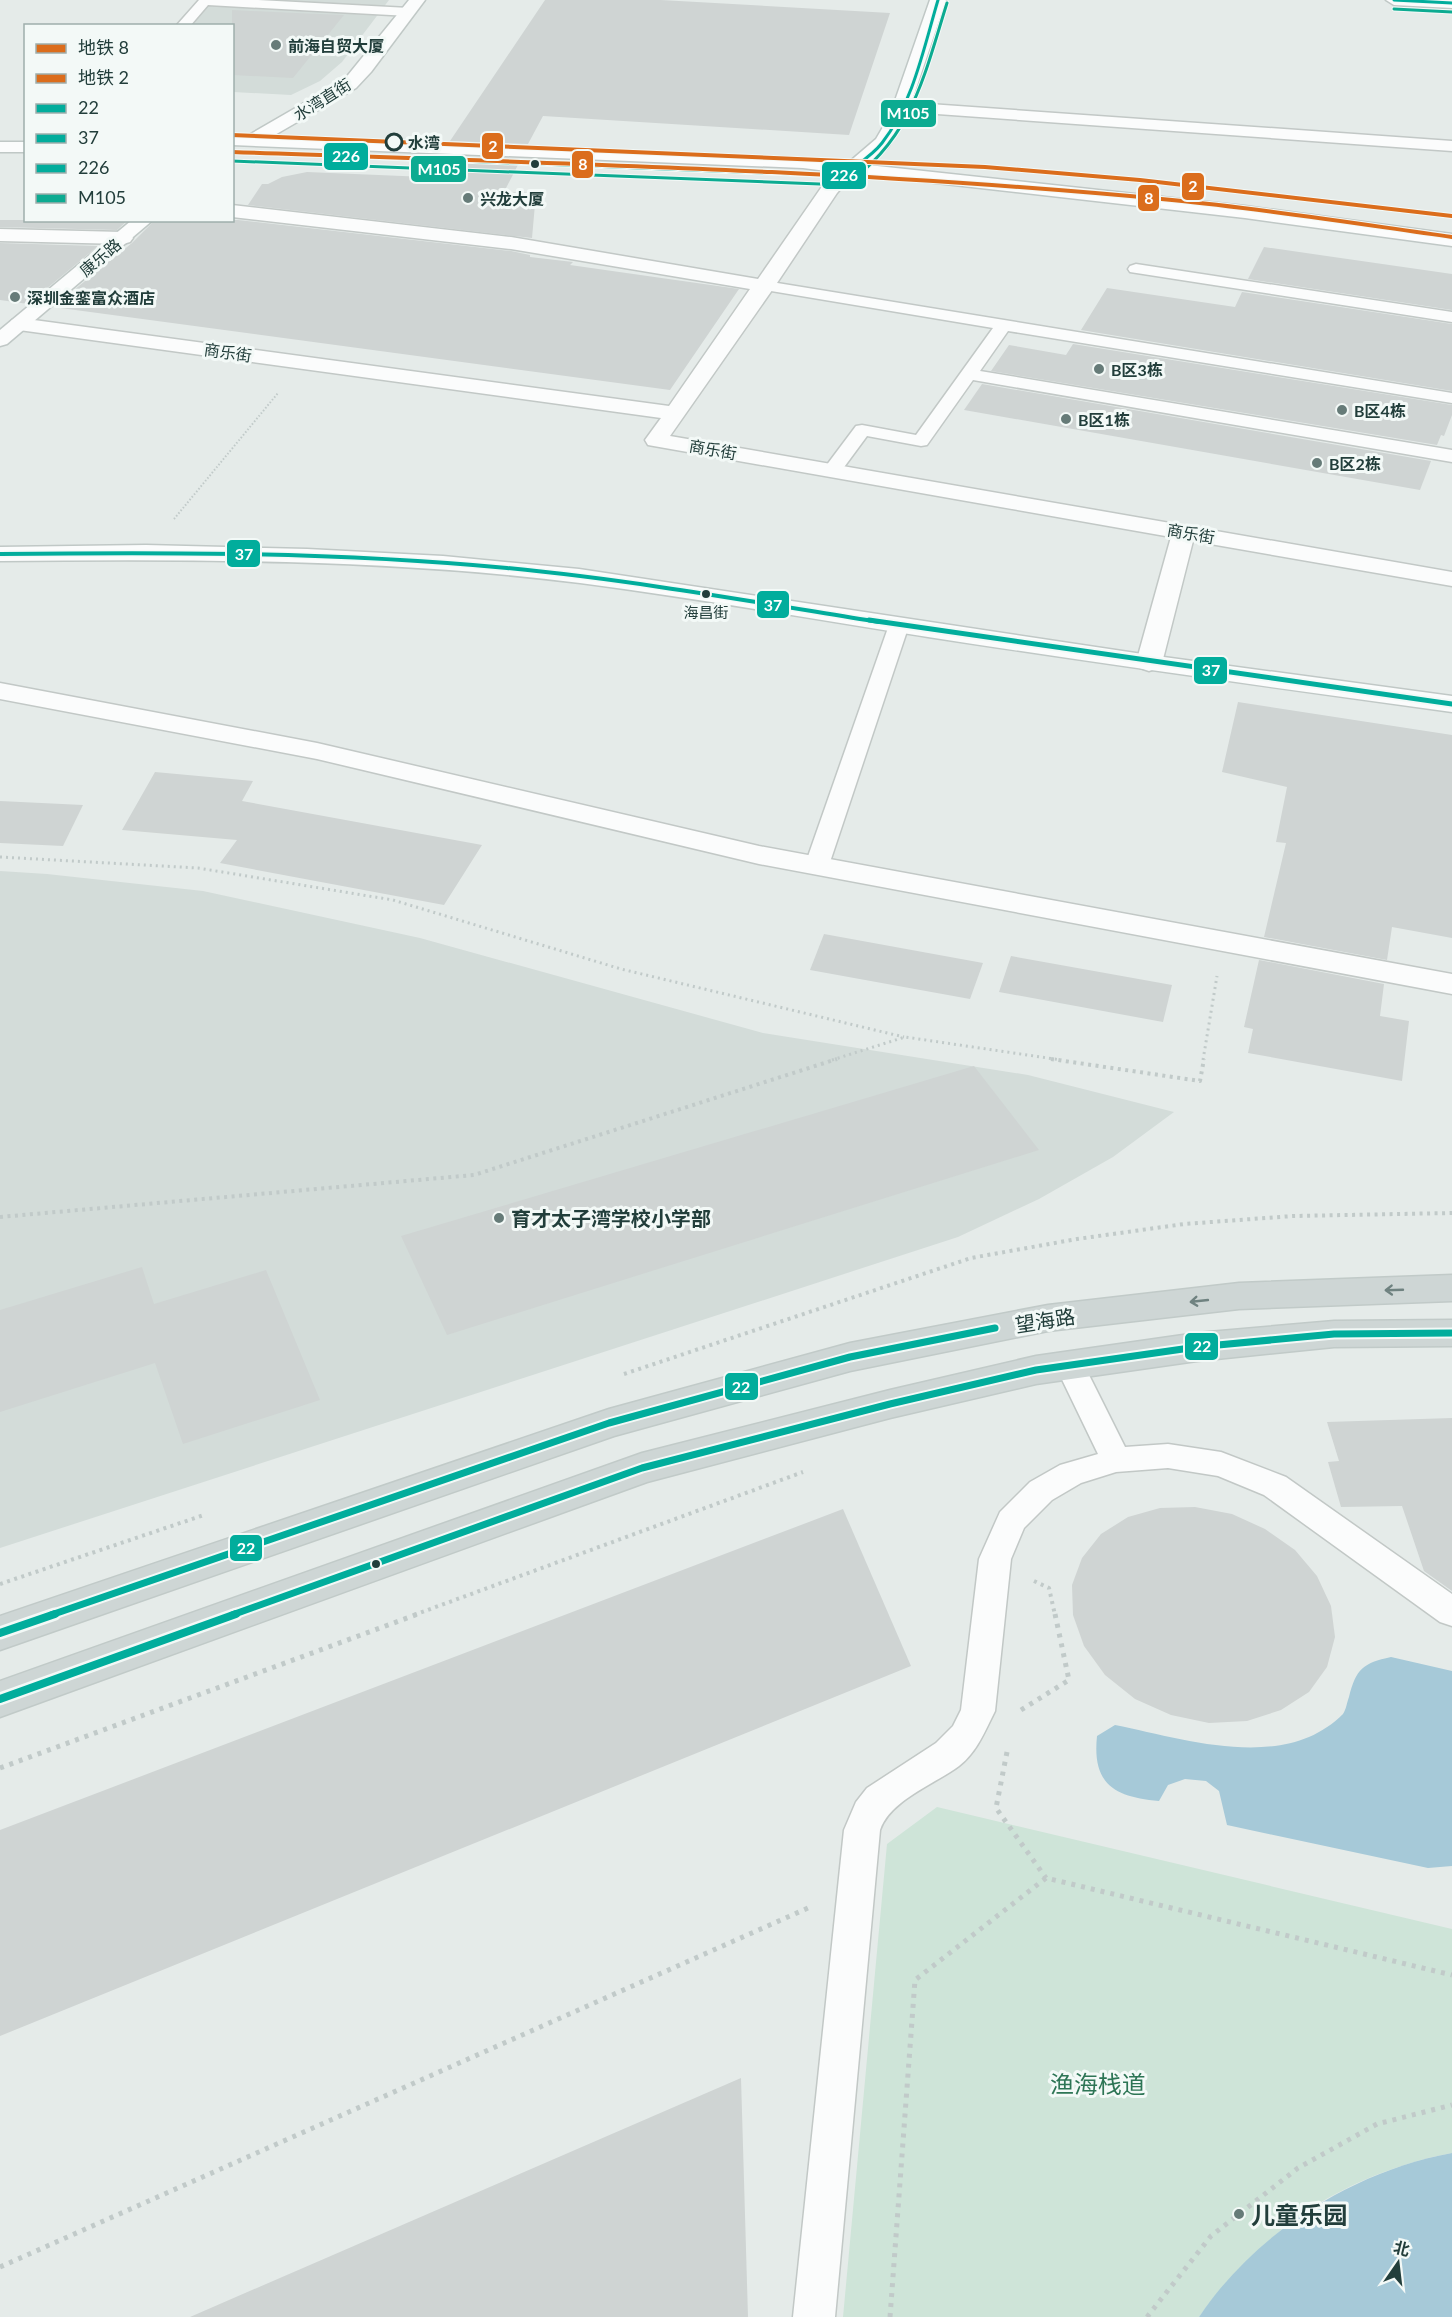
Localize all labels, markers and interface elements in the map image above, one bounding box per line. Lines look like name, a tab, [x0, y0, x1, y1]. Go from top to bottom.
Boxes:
legend	[24, 24, 234, 222]
text: 地铁 8	[78, 36, 129, 58]
place label: 前海自贸大厦	[288, 36, 384, 55]
marker: 前海自贸大厦	[269, 38, 283, 52]
text: 地铁 2	[78, 66, 129, 88]
street label: 水湾直街	[290, 74, 354, 124]
text: 22	[78, 96, 99, 118]
line badge: M105	[880, 99, 937, 128]
text: M105	[887, 103, 929, 122]
text: 37	[78, 126, 99, 148]
line badge: 2	[481, 132, 504, 160]
marker: 水湾	[385, 133, 403, 151]
place label: 水湾	[408, 133, 440, 152]
text: 2	[488, 136, 498, 155]
line badge: 226	[323, 142, 369, 171]
text: 226	[332, 146, 360, 165]
line badge: 8	[571, 150, 594, 179]
text: 8	[578, 154, 588, 173]
line badge: M105	[410, 155, 467, 183]
text: 226	[78, 156, 109, 178]
unlabelled marker	[529, 158, 541, 170]
text: M105	[418, 159, 460, 178]
line badge: 226	[821, 161, 867, 190]
text: 226	[830, 165, 858, 184]
line badge: 2	[1181, 172, 1205, 201]
text: 2	[1188, 176, 1198, 195]
line badge: 8	[1137, 184, 1160, 212]
text: M105	[78, 186, 126, 208]
text: 8	[1144, 188, 1154, 207]
place label: 兴龙大厦	[480, 189, 544, 208]
marker: 兴龙大厦	[461, 191, 475, 205]
street label: 康乐路	[76, 234, 124, 280]
place label: 深圳金銮富众酒店	[27, 288, 155, 307]
marker: 深圳金銮富众酒店	[8, 290, 22, 304]
street label: 商乐街	[203, 339, 253, 365]
place label: B区3栋	[1111, 360, 1163, 379]
marker: B区3栋	[1092, 362, 1106, 376]
place label: B区4栋	[1354, 401, 1406, 420]
marker: B区4栋	[1335, 403, 1349, 417]
place label: B区1栋	[1078, 410, 1130, 429]
marker: B区1栋	[1059, 412, 1073, 426]
street label: 商乐街	[688, 435, 738, 463]
place label: B区2栋	[1329, 454, 1381, 473]
marker: B区2栋	[1310, 456, 1324, 470]
street label: 商乐街	[1166, 519, 1216, 547]
line badge: 37	[226, 539, 261, 568]
text: 37	[235, 544, 253, 563]
marker: 海昌街	[700, 588, 712, 600]
line badge: 37	[756, 590, 790, 619]
text: 37	[764, 595, 782, 614]
place label: 海昌街	[683, 603, 729, 621]
line badge: 37	[1193, 656, 1228, 685]
text: 37	[1202, 660, 1220, 679]
place label: 育才太子湾学校小学部	[511, 1206, 711, 1230]
marker: 育才太子湾学校小学部	[492, 1211, 506, 1225]
one-way arrow	[1384, 1284, 1404, 1295]
one-way arrow	[1189, 1296, 1209, 1307]
street label: 望海路	[1013, 1303, 1077, 1337]
line badge: 22	[1184, 1332, 1219, 1361]
text: 22	[1193, 1336, 1211, 1355]
line badge: 22	[724, 1372, 759, 1401]
text: 22	[732, 1377, 750, 1396]
line badge: 22	[229, 1534, 263, 1562]
text: 22	[237, 1538, 255, 1557]
unlabelled marker	[370, 1558, 382, 1570]
park label: 渔海栈道	[1050, 2069, 1146, 2098]
place label: 儿童乐园	[1251, 2200, 1347, 2229]
marker: 儿童乐园	[1232, 2207, 1246, 2221]
north arrow	[1368, 2233, 1428, 2293]
text: 北	[1392, 2237, 1412, 2259]

